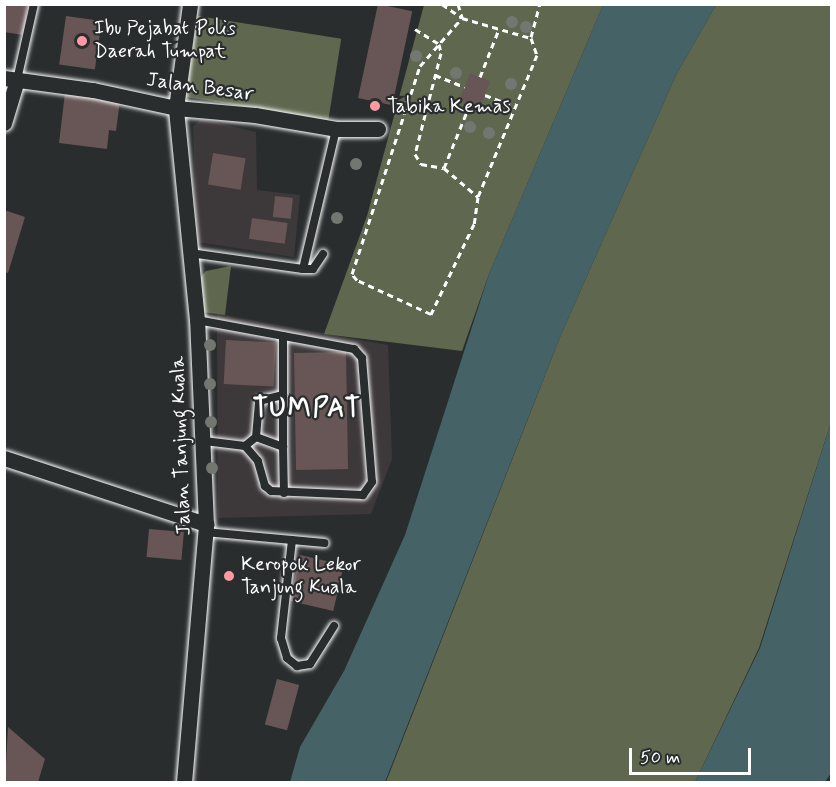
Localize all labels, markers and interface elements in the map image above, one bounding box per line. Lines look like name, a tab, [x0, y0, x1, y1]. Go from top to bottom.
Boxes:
place label: Ibu Pejabat Polis Daerah Tumpat	[94, 17, 242, 64]
marker: Ibu Pejabat Polis Daerah Tumpat	[75, 34, 89, 48]
street label: Jalan Besar	[145, 68, 255, 106]
place label: Tabika Kemas	[387, 94, 510, 118]
marker: Tabika Kemas	[368, 99, 382, 113]
street label: Jalan Tanjung Kuala	[166, 358, 196, 534]
district label: TUMPAT	[252, 394, 362, 426]
place label: Keropok Lekor Tanjung Kuala	[241, 552, 365, 599]
marker: Keropok Lekor Tanjung Kuala	[222, 569, 236, 583]
scale bar	[632, 736, 754, 774]
text: 50 m	[640, 746, 680, 770]

